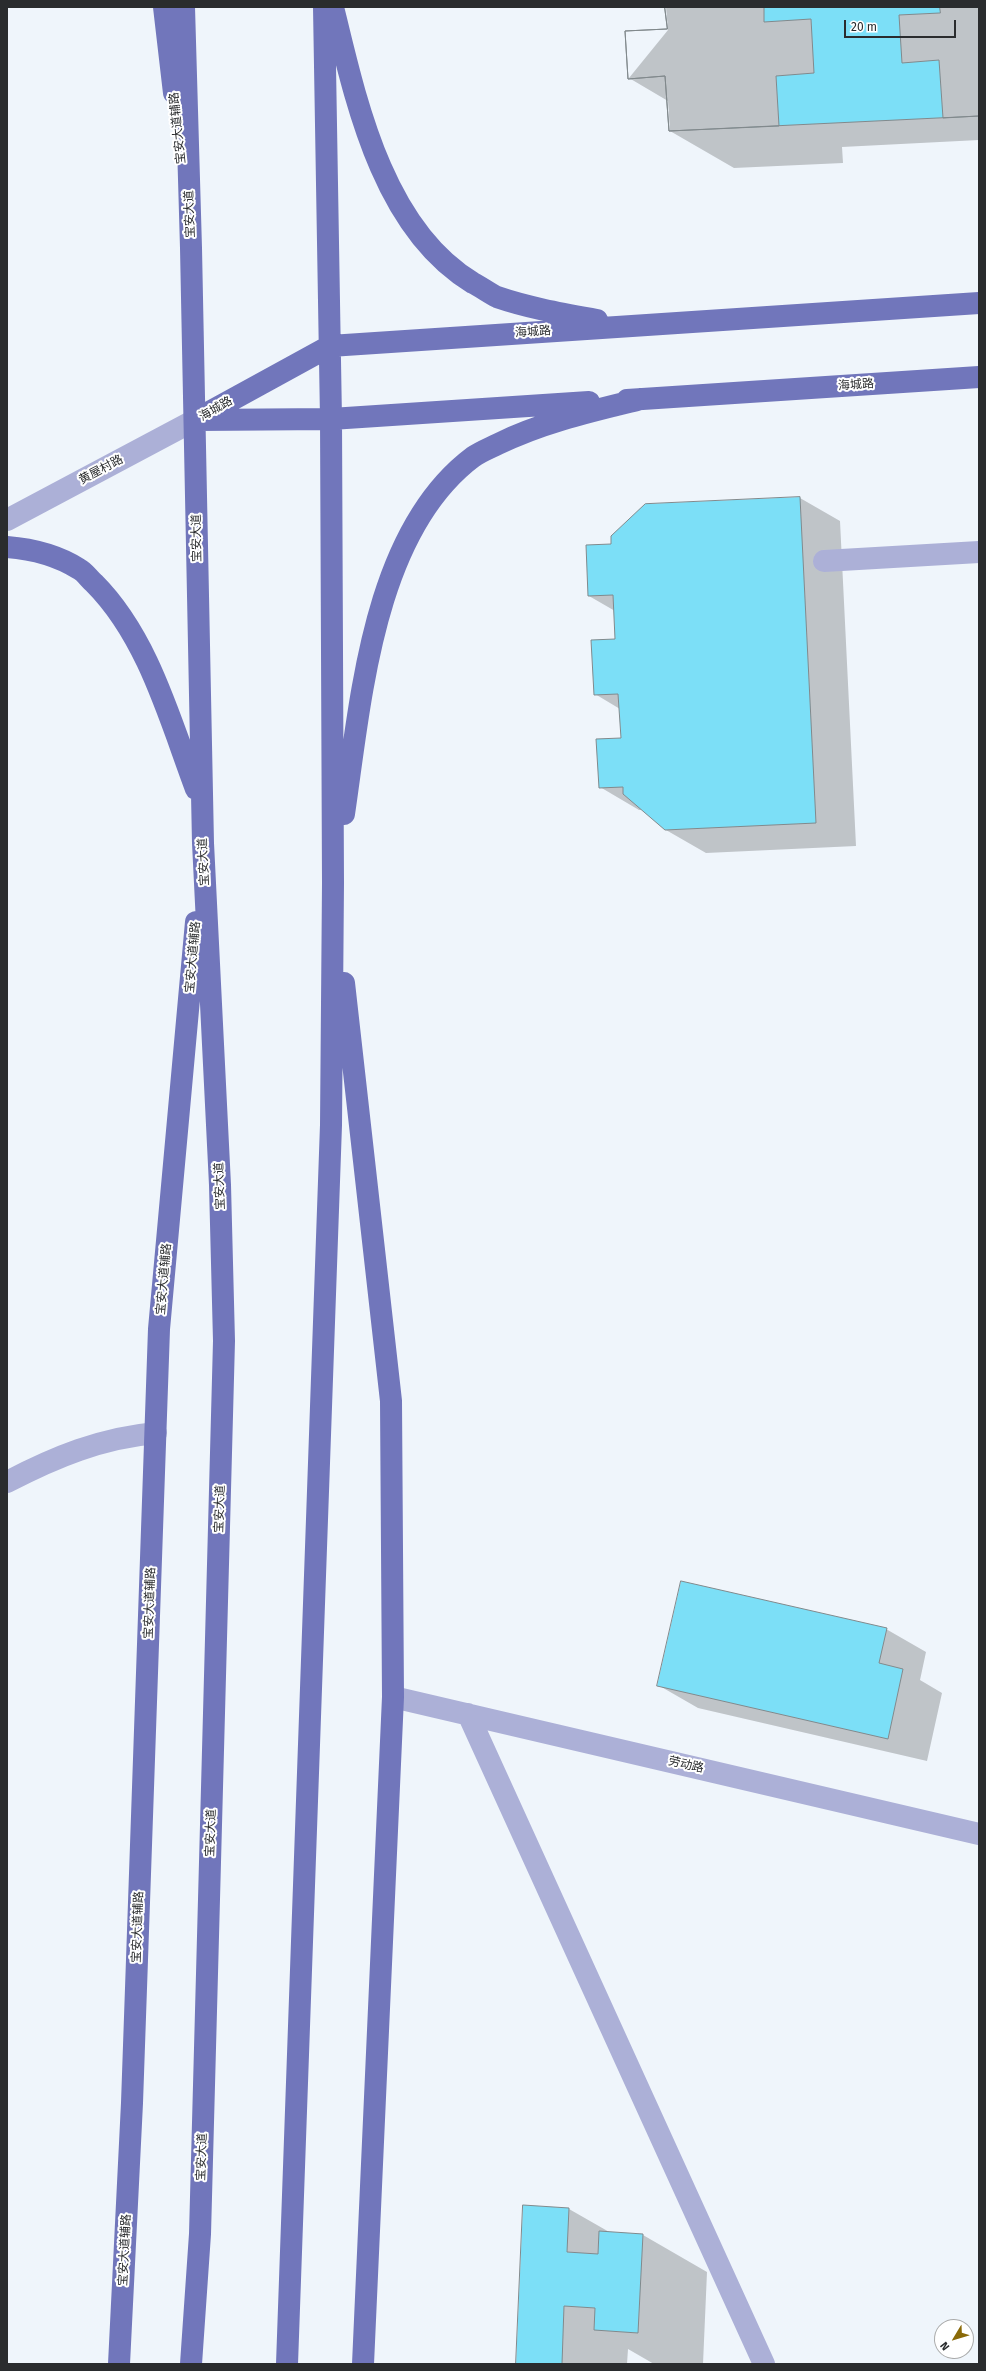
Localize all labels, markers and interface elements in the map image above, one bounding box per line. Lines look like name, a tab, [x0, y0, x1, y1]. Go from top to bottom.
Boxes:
scale bar	[846, 12, 958, 38]
text: 20 m	[851, 20, 877, 34]
street label: 宝安大道辅路	[167, 91, 189, 165]
street label: 宝安大道	[182, 190, 198, 238]
street label: 海城路	[515, 324, 551, 340]
street label: 海城路	[838, 377, 874, 393]
street label: 海城路	[197, 394, 235, 424]
street label: 黄屋村路	[76, 452, 126, 488]
street label: 宝安大道	[189, 514, 205, 562]
street label: 宝安大道	[196, 838, 212, 886]
street label: 宝安大道辅路	[183, 921, 203, 993]
street label: 宝安大道	[212, 1162, 228, 1210]
street label: 宝安大道辅路	[154, 1243, 174, 1315]
street label: 宝安大道	[212, 1485, 228, 1533]
street label: 宝安大道辅路	[142, 1567, 158, 1639]
street label: 劳动路	[667, 1754, 705, 1776]
street label: 宝安大道	[203, 1809, 219, 1857]
street label: 宝安大道辅路	[130, 1891, 146, 1963]
street label: 宝安大道	[194, 2133, 210, 2181]
street label: 宝安大道辅路	[116, 2214, 134, 2286]
north arrow	[934, 2319, 974, 2359]
text: N	[938, 2339, 952, 2353]

